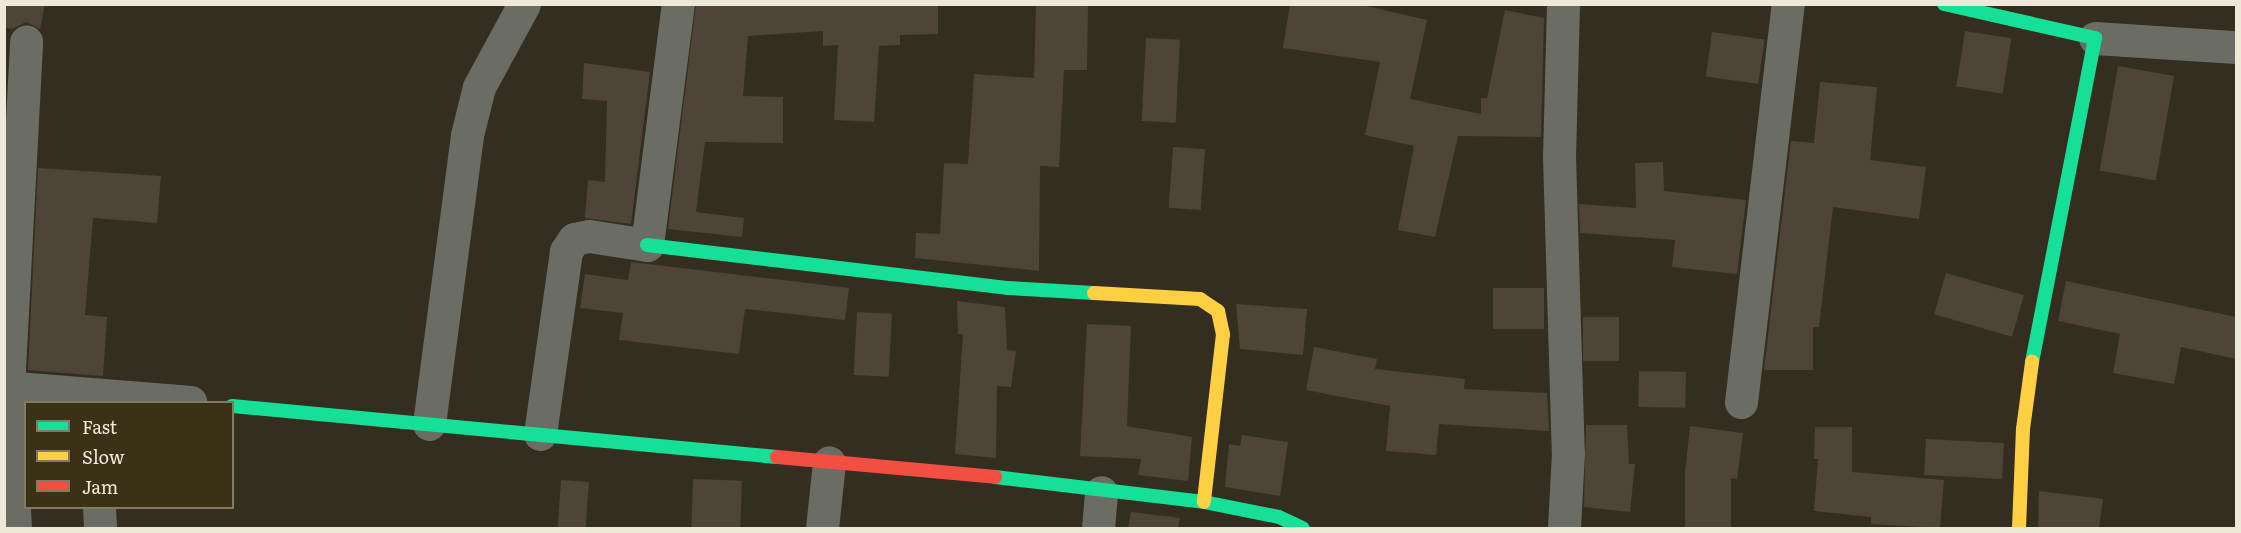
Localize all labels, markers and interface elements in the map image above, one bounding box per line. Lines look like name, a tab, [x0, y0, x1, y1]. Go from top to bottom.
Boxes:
legend	[24, 401, 234, 509]
text: Fast	[82, 413, 117, 440]
text: Slow	[82, 443, 124, 470]
text: Jam	[82, 473, 118, 500]

